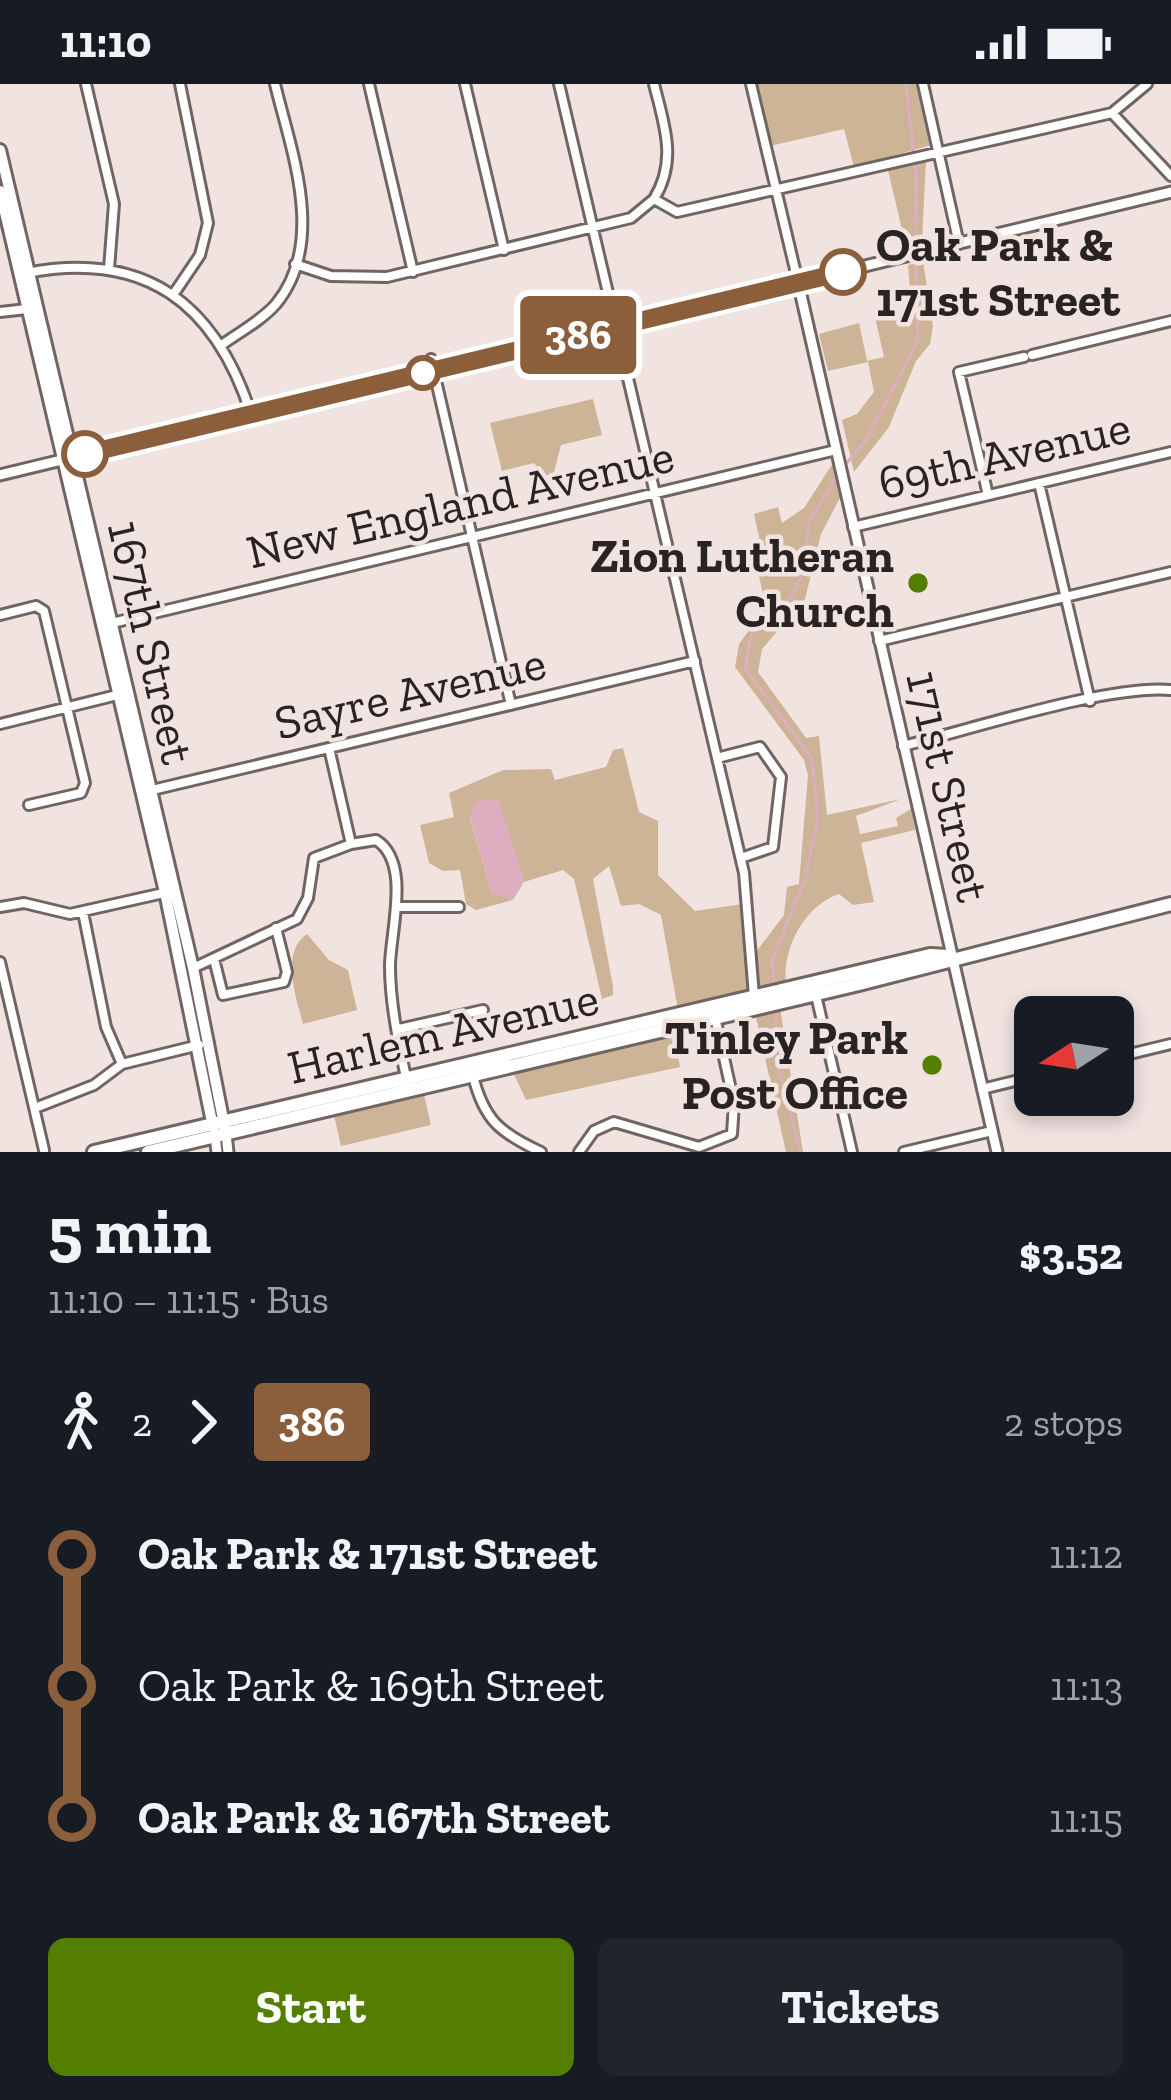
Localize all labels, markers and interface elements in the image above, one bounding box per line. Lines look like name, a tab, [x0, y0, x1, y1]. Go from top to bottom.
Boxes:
text: 11:10	[60, 15, 152, 69]
place label: Oak Park & 171st Street	[876, 216, 1121, 328]
marker: Oak Park & 171st Street	[821, 250, 865, 294]
line badge: 386	[509, 296, 647, 374]
text: 386	[544, 309, 612, 360]
unlabelled marker	[407, 357, 439, 389]
street label: 69th Avenue	[873, 398, 1136, 511]
street label: New England Avenue	[241, 427, 679, 580]
unlabelled marker	[63, 432, 107, 476]
street label: 167th Street	[96, 515, 207, 770]
place label: Zion Lutheran Church	[590, 527, 894, 639]
marker: Zion Lutheran Church	[905, 570, 931, 596]
street label: Sayre Avenue	[269, 634, 551, 751]
street label: 171st Street	[894, 665, 1003, 907]
street label: Harlem Avenue	[282, 969, 604, 1096]
north arrow	[1014, 996, 1134, 1116]
map controls	[1014, 996, 1134, 1116]
place label: Tinley Park Post Office	[664, 1009, 908, 1121]
marker: Tinley Park Post Office	[919, 1052, 945, 1078]
text: 5 min	[48, 1191, 211, 1270]
text: $3.52	[1019, 1227, 1123, 1281]
text: 11:10 – 11:15 · Bus	[48, 1276, 329, 1323]
icon: walk	[48, 1389, 114, 1455]
icon: forward	[170, 1389, 236, 1455]
text: 386	[278, 1396, 346, 1447]
text: 2	[132, 1399, 152, 1446]
text: 2 stops	[1004, 1399, 1123, 1446]
text: Oak Park & 171st Street	[138, 1527, 597, 1581]
text: 11:12	[1049, 1531, 1123, 1578]
text: Oak Park & 169th Street	[138, 1659, 604, 1713]
text: 11:13	[1050, 1663, 1123, 1710]
text: Oak Park & 167th Street	[138, 1791, 610, 1845]
text: 11:15	[1049, 1795, 1123, 1842]
button: Start	[48, 1938, 574, 2076]
button: Tickets	[598, 1938, 1123, 2076]

